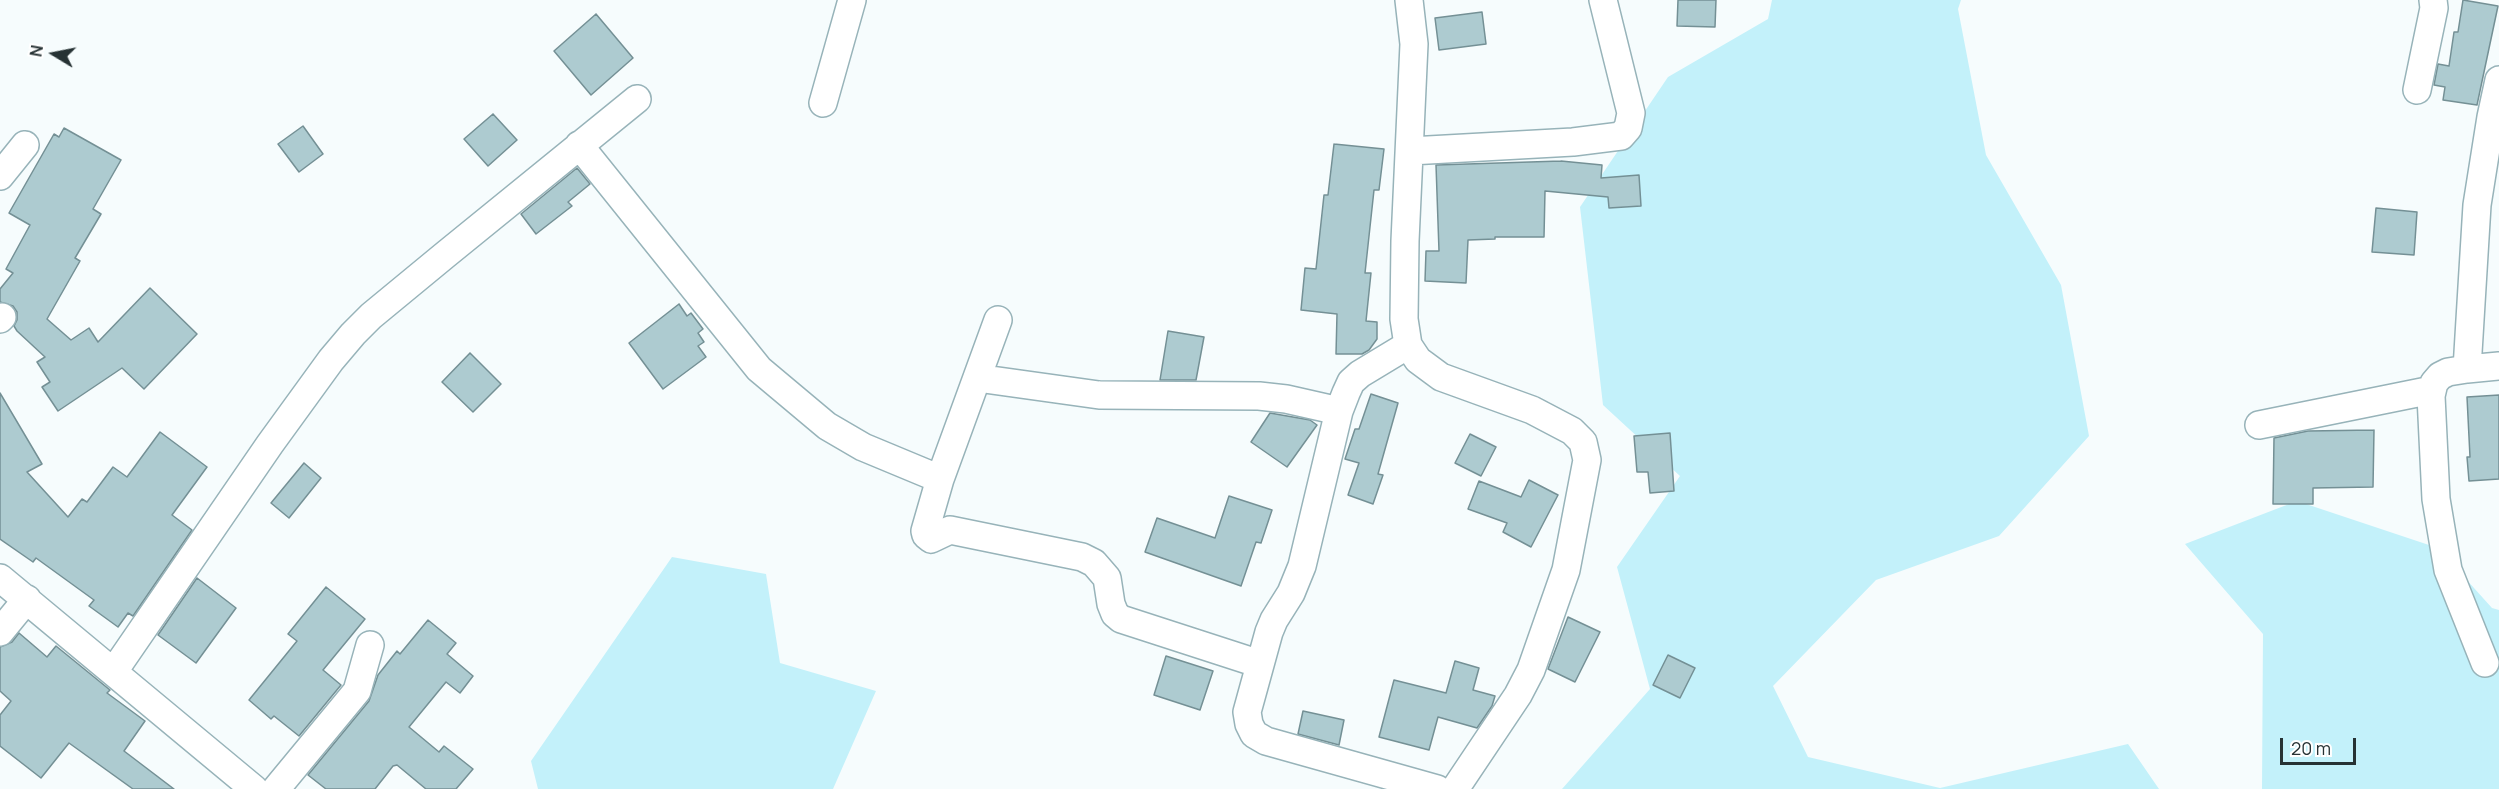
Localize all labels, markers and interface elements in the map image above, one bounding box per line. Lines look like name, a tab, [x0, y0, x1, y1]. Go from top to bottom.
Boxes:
north arrow	[24, 24, 84, 84]
text: N	[24, 43, 48, 58]
scale bar	[2283, 726, 2360, 764]
text: 20 m	[2291, 736, 2331, 760]

